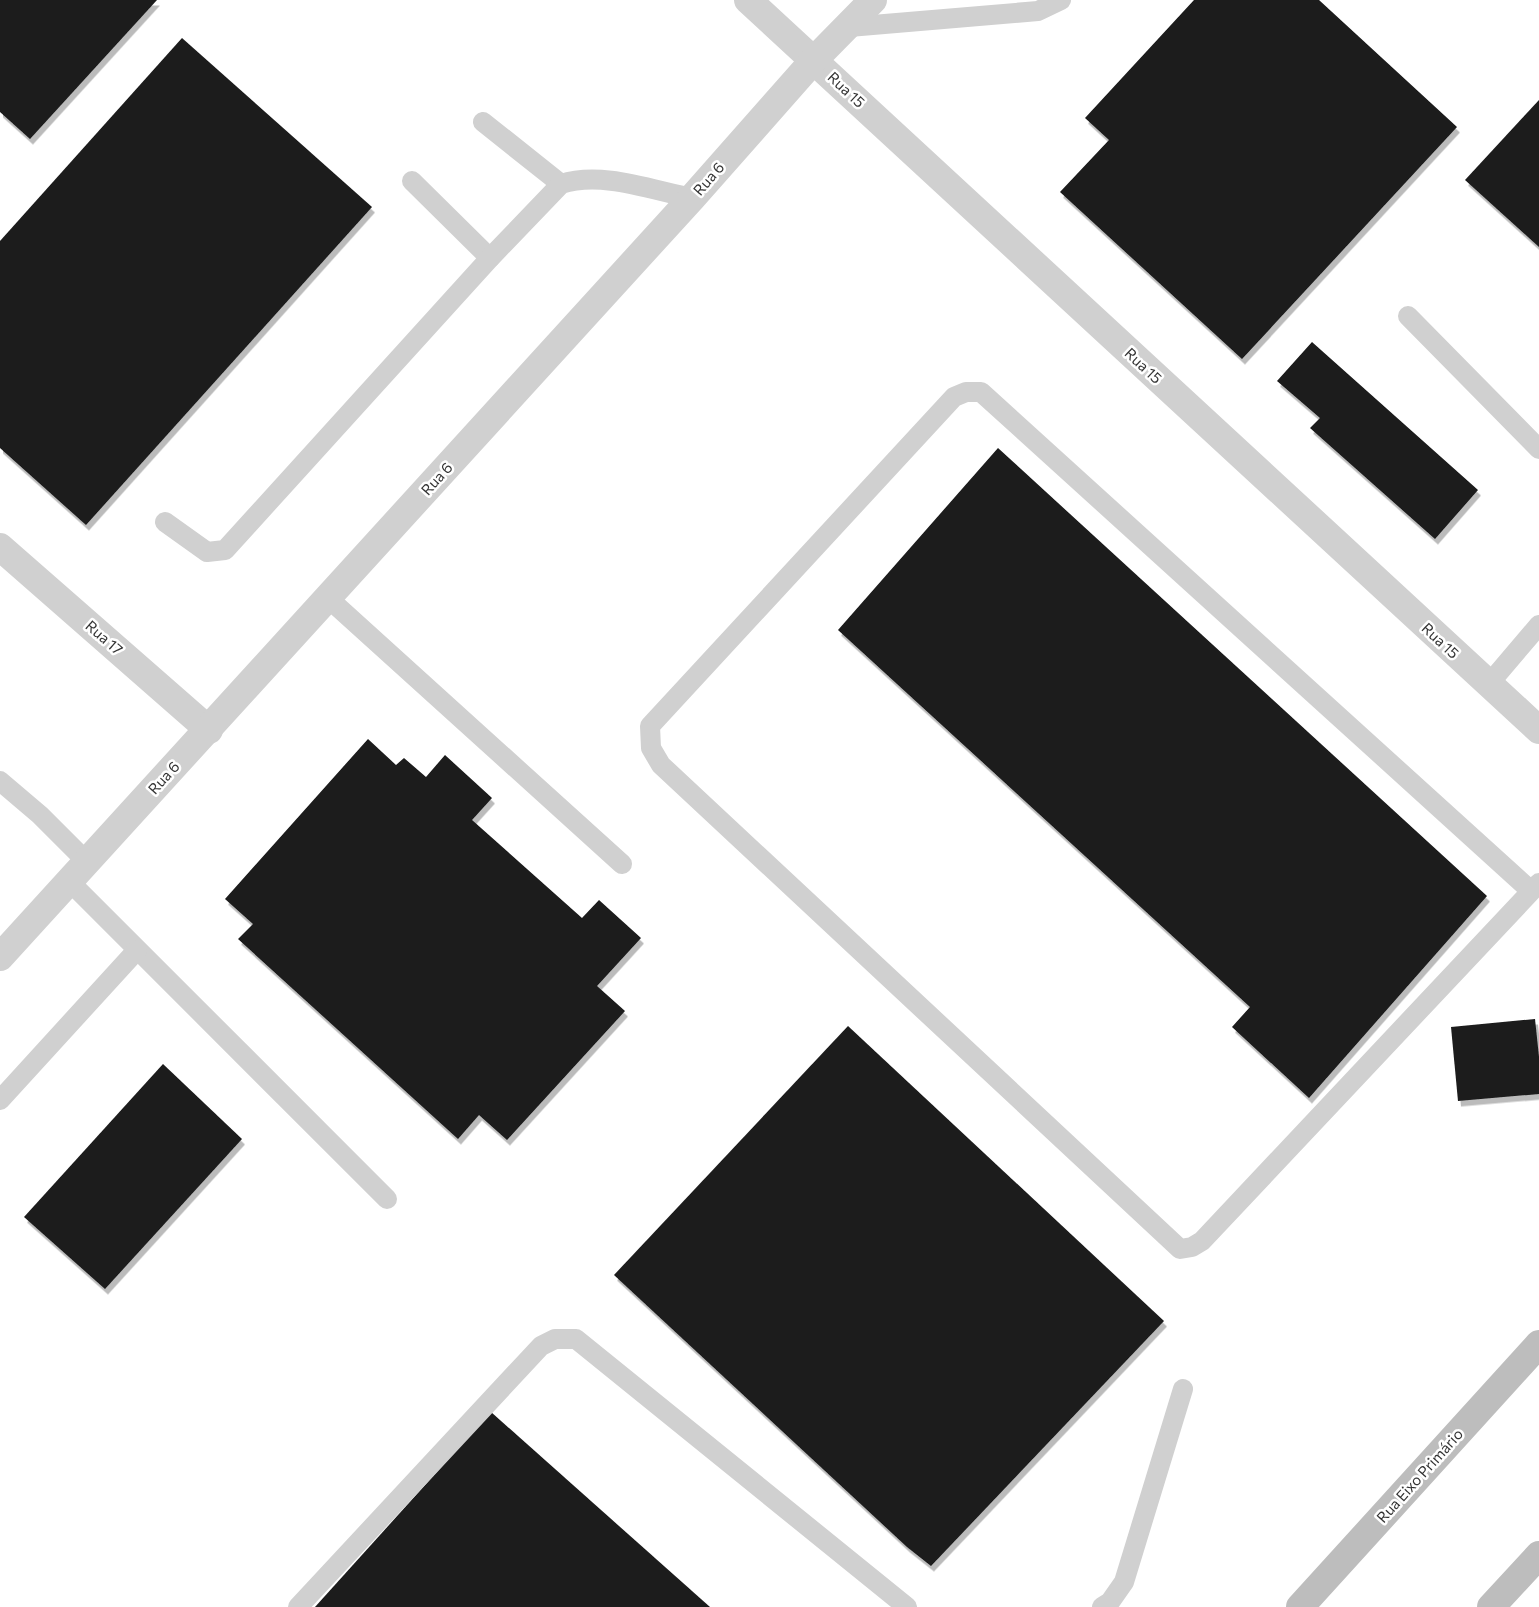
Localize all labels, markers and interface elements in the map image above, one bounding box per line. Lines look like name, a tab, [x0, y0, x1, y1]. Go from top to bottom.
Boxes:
street label: Rua 15	[824, 68, 869, 111]
street label: Rua 6	[689, 158, 728, 199]
street label: Rua 15	[1121, 344, 1166, 387]
street label: Rua 6	[417, 458, 456, 499]
street label: Rua 17	[82, 616, 127, 658]
street label: Rua 15	[1418, 619, 1463, 662]
street label: Rua 6	[144, 757, 183, 798]
street label: Rua Eixo Primário	[1372, 1425, 1466, 1526]

